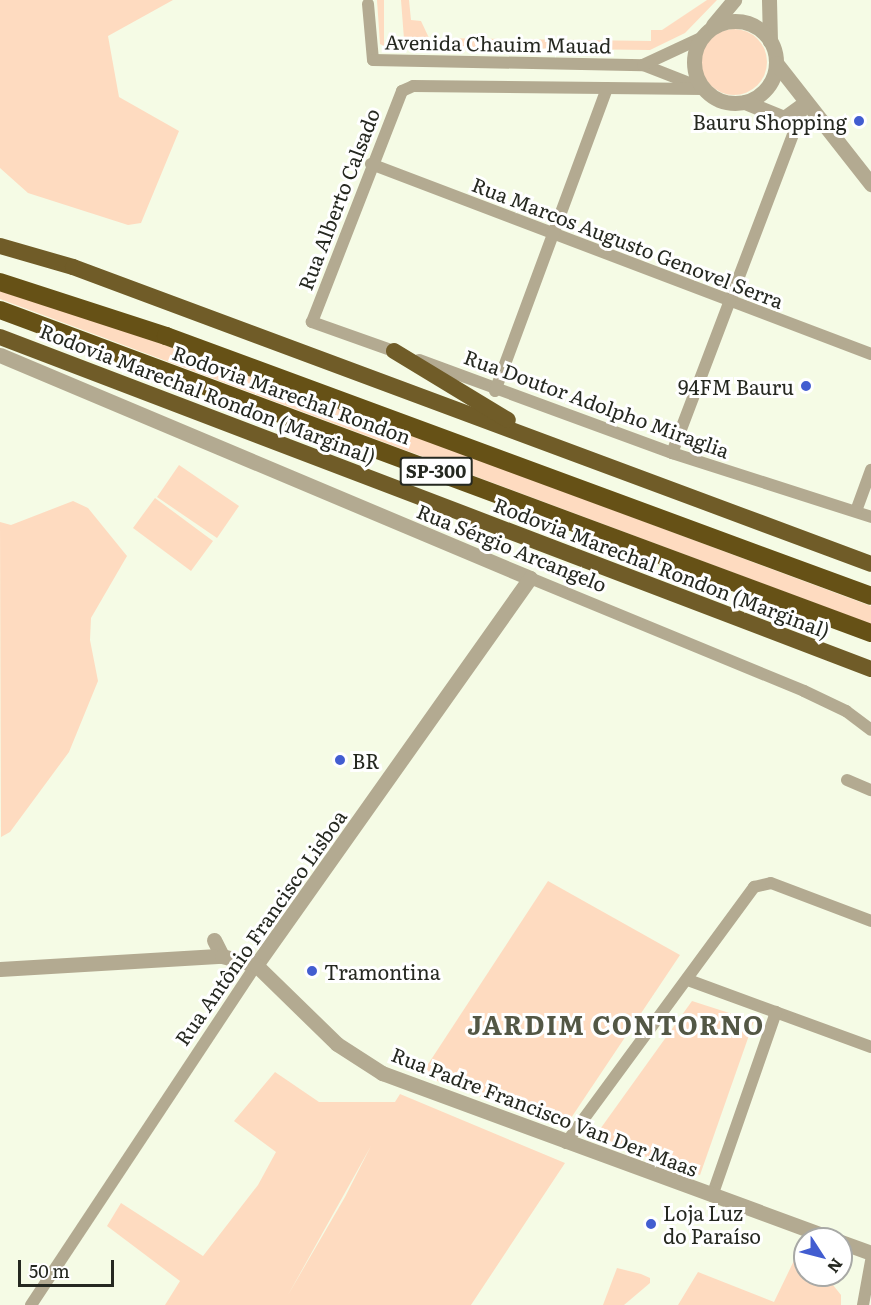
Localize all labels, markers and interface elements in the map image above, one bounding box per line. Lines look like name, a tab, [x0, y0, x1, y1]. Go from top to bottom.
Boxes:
street label: Avenida Chauim Mauad	[384, 29, 612, 57]
street label: Rua Alberto Calsado	[292, 105, 384, 293]
place label: Bauru Shopping	[693, 109, 847, 133]
marker: Bauru Shopping	[852, 114, 866, 128]
street label: Rua Marcos Augusto Genovel Serra	[469, 171, 787, 313]
street label: Rodovia Marechal Rondon (Marginal)	[37, 318, 379, 468]
street label: Rodovia Marechal Rondon	[169, 340, 415, 448]
street label: Rua Doutor Adolpho Miraglia	[461, 344, 733, 462]
place label: 94FM Bauru	[678, 374, 794, 398]
marker: 94FM Bauru	[799, 379, 813, 393]
road number: SP-300	[398, 456, 474, 486]
street label: Rodovia Marechal Rondon (Marginal)	[491, 492, 833, 642]
street label: Rua Sérgio Arcangelo	[414, 498, 610, 596]
place label: BR	[352, 748, 380, 772]
marker: BR	[333, 753, 347, 767]
street label: Rua Antônio Francisco Lisboa	[169, 805, 351, 1049]
place label: Tramontina	[324, 959, 440, 983]
marker: Tramontina	[305, 964, 319, 978]
district label: JARDIM CONTORNO	[467, 1008, 765, 1040]
street label: Rua Padre Francisco Van Der Maas	[388, 1041, 702, 1181]
place label: Loja Luz do Paraíso	[663, 1200, 761, 1247]
marker: Loja Luz do Paraíso	[644, 1217, 658, 1231]
north arrow	[793, 1227, 853, 1287]
scale bar	[21, 1248, 117, 1286]
text: N	[822, 1254, 850, 1279]
text: 50 m	[29, 1257, 70, 1284]

